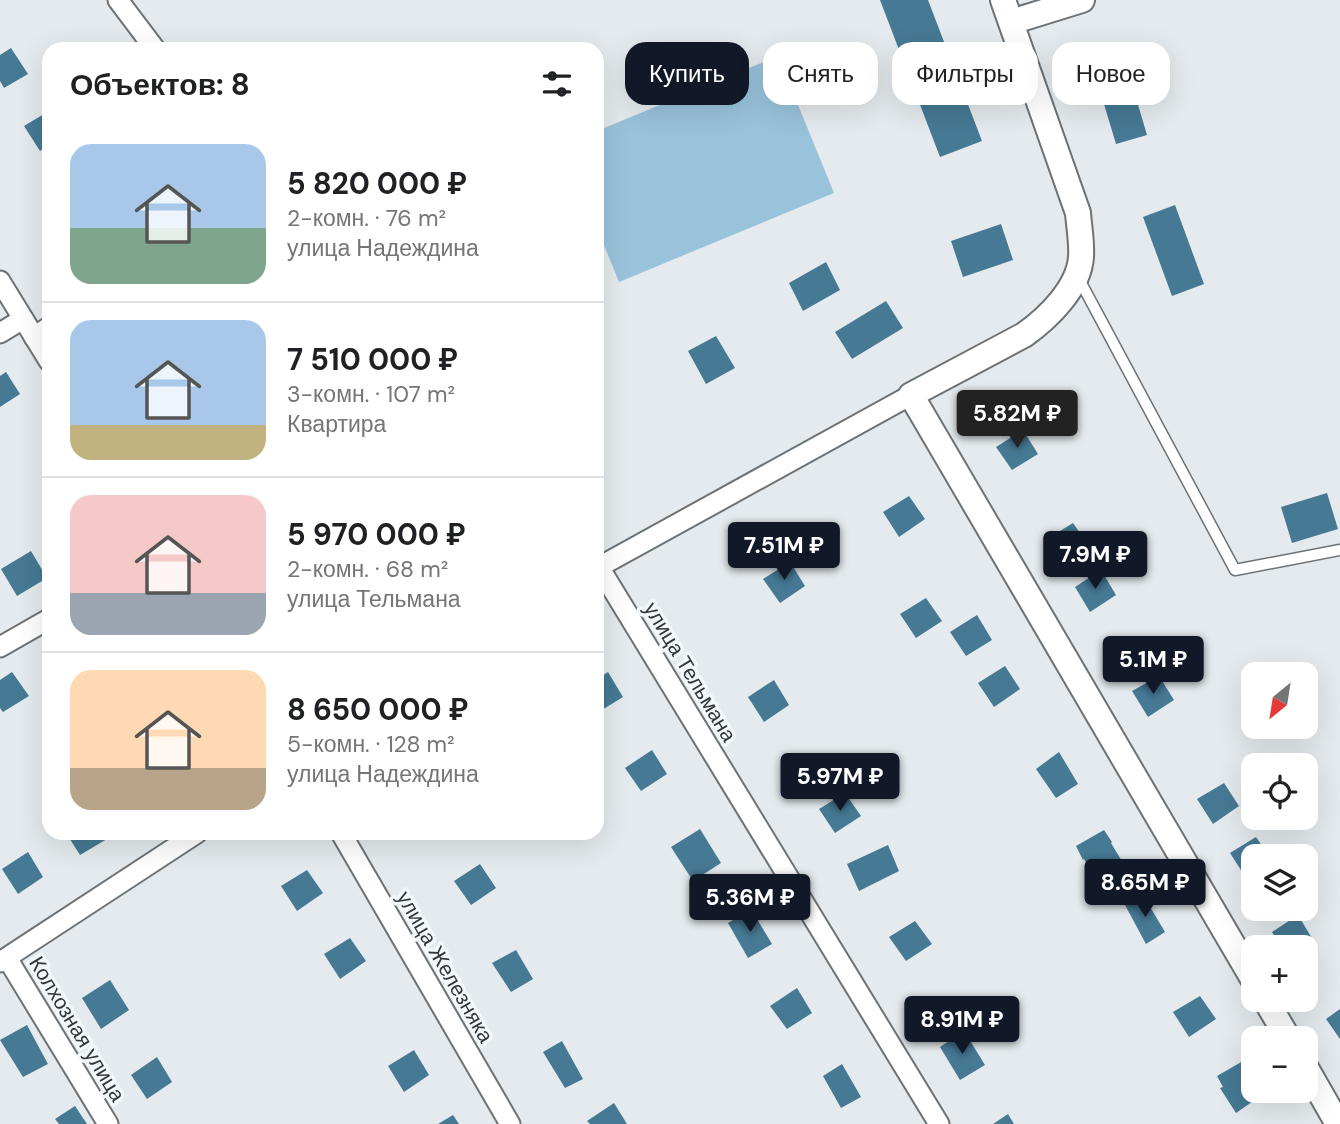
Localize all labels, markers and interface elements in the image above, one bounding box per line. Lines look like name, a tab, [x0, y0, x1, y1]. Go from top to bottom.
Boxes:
chip: Купить	[625, 42, 749, 105]
chip: Снять	[763, 42, 878, 105]
chip: Фильтры	[892, 42, 1038, 105]
chip: Новое	[1052, 42, 1170, 105]
text: Объектов: 8	[70, 65, 250, 104]
icon: filters	[538, 65, 576, 103]
text: 5 820 000 ₽	[287, 164, 467, 203]
icon: home	[126, 172, 210, 256]
text: 2-комн. · 76 m²	[287, 203, 446, 233]
text: улица Надеждина	[287, 233, 479, 263]
text: 7 510 000 ₽	[287, 340, 458, 379]
icon: home	[126, 348, 210, 432]
text: 3-комн. · 107 m²	[287, 379, 455, 409]
pin: 5.82M ₽	[952, 391, 1082, 450]
text: 5.82M ₽	[973, 398, 1061, 428]
text: Квартира	[287, 409, 386, 439]
text: 5 970 000 ₽	[287, 515, 466, 554]
pin: 7.51M ₽	[719, 522, 849, 582]
icon: home	[126, 523, 210, 607]
text: 7.51M ₽	[744, 530, 824, 560]
pin: 7.9M ₽	[1038, 532, 1152, 591]
text: 7.9M ₽	[1059, 539, 1131, 569]
text: 2-комн. · 68 m²	[287, 554, 448, 584]
text: улица Тельмана	[287, 584, 461, 614]
street label: улица Тельмана	[637, 597, 743, 747]
pin: 5.1M ₽	[1096, 636, 1210, 696]
text: 5.1M ₽	[1119, 644, 1187, 674]
north arrow	[1241, 662, 1318, 738]
map controls	[1241, 662, 1318, 1103]
text: 8 650 000 ₽	[287, 690, 468, 729]
icon: home	[126, 698, 210, 782]
text: 5-комн. · 128 m²	[287, 729, 455, 759]
button: locate	[1241, 753, 1318, 830]
pin: 5.97M ₽	[775, 754, 905, 813]
text: улица Надеждина	[287, 759, 479, 789]
text: 5.97M ₽	[797, 761, 883, 791]
button: layers	[1241, 844, 1318, 921]
pin: 8.65M ₽	[1080, 860, 1210, 919]
text: 8.65M ₽	[1101, 867, 1189, 897]
pin: 5.36M ₽	[685, 874, 815, 934]
text: 5.36M ₽	[705, 882, 795, 912]
street label: улица Железняка	[390, 886, 500, 1048]
button: +	[1241, 935, 1318, 1012]
street label: Колхозная улица	[23, 951, 132, 1107]
pin: 8.91M ₽	[897, 996, 1027, 1056]
text: 8.91M ₽	[920, 1004, 1004, 1034]
button: −	[1241, 1026, 1318, 1103]

